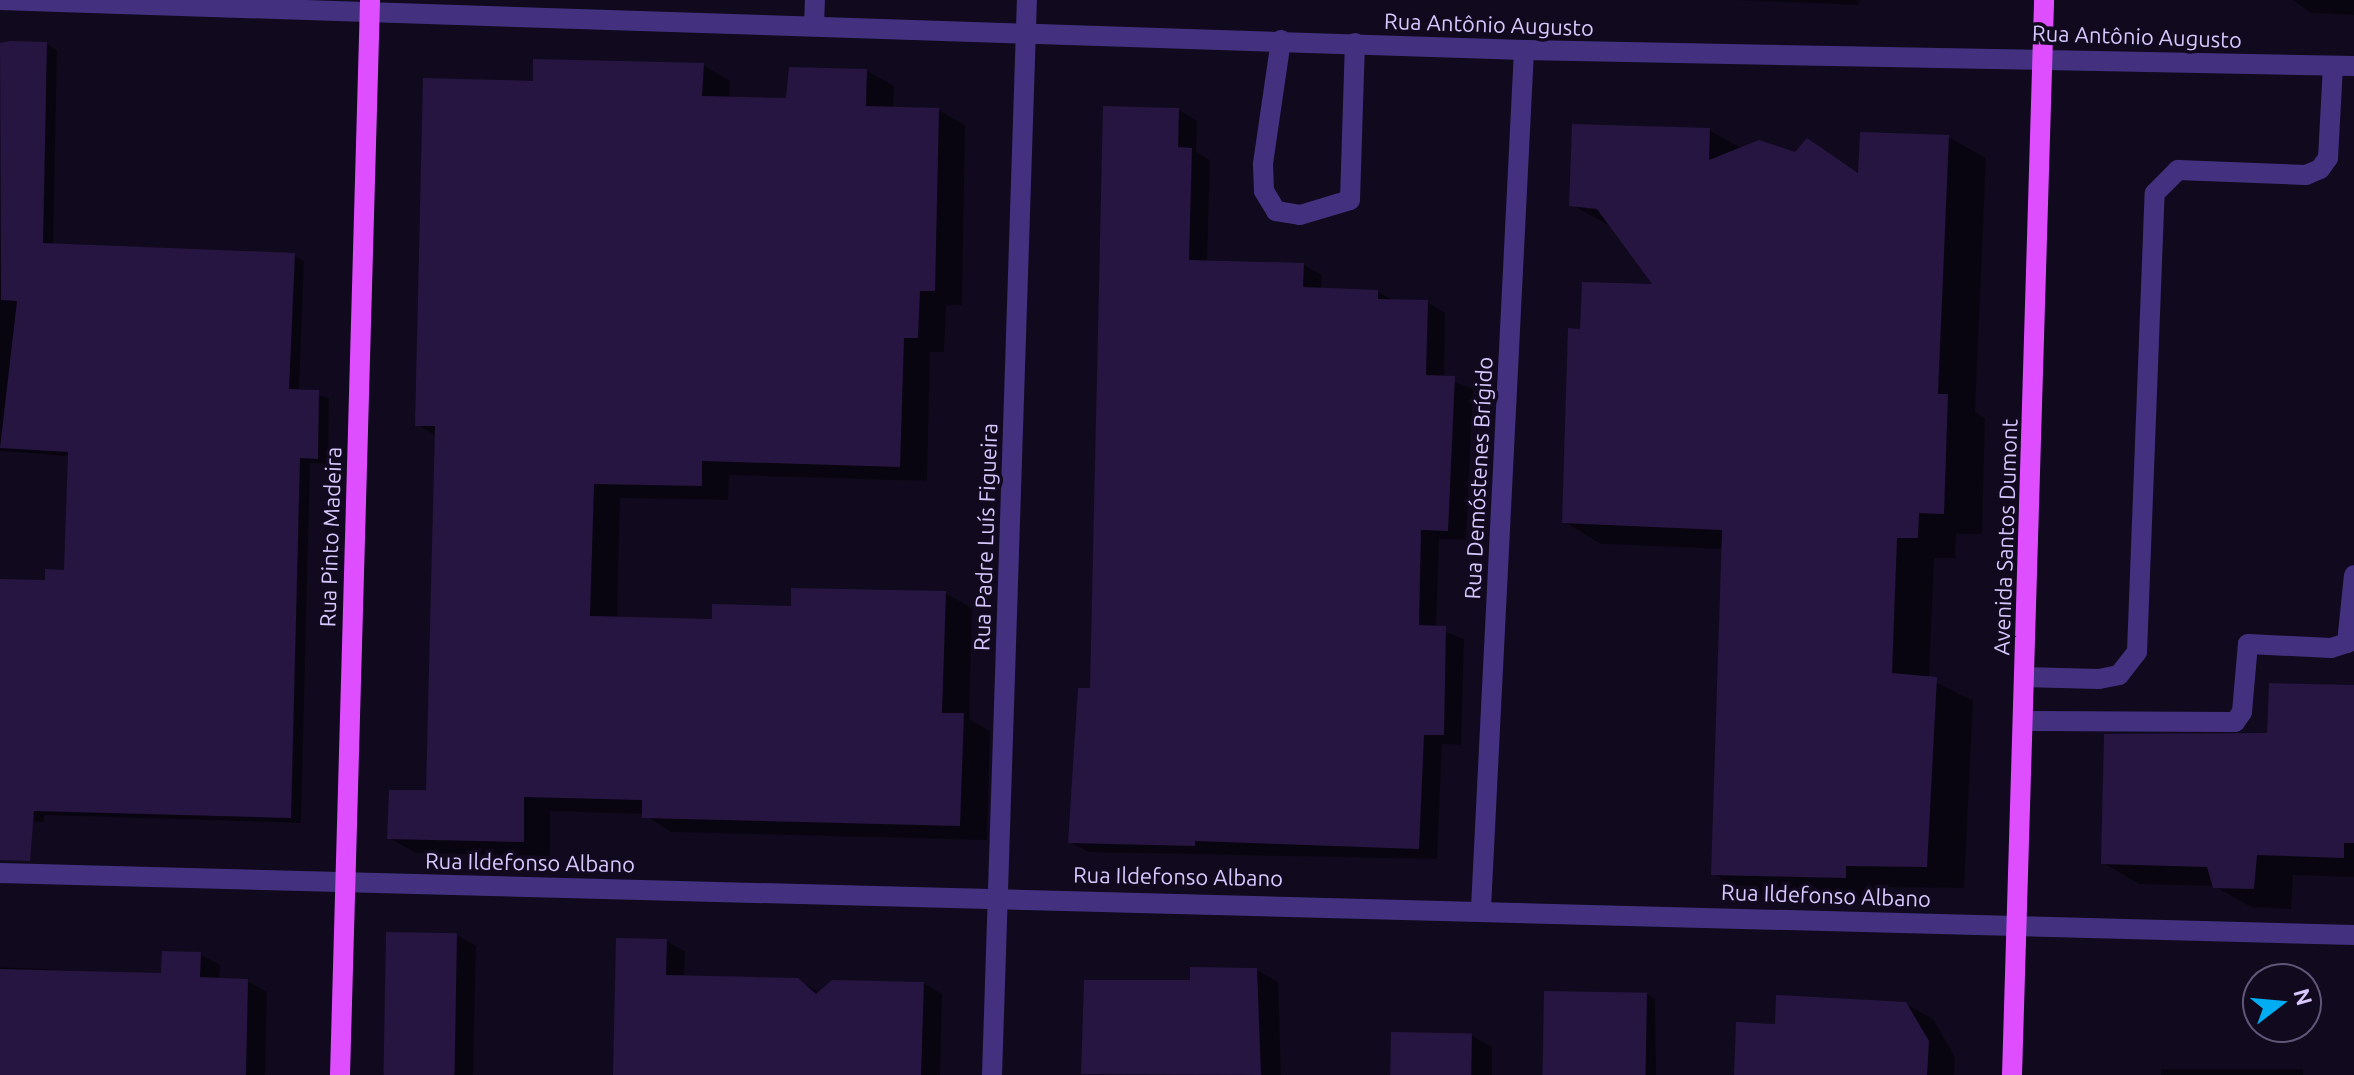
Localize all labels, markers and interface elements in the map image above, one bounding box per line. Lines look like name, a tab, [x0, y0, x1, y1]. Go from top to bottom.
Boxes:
street label: Rua Antônio Augusto	[1384, 7, 1594, 41]
street label: Rua Antônio Augusto	[2032, 19, 2242, 53]
street label: Rua Demóstenes Brígido	[1458, 356, 1498, 600]
street label: Avenida Santos Dumont	[1988, 418, 2022, 656]
street label: Rua Padre Luís Figueira	[968, 423, 1002, 651]
street label: Rua Pinto Madeira	[314, 446, 346, 628]
street label: Rua Ildefonso Albano	[425, 847, 635, 877]
street label: Rua Ildefonso Albano	[1073, 861, 1283, 891]
street label: Rua Ildefonso Albano	[1721, 878, 1931, 912]
north arrow	[2242, 963, 2322, 1043]
text: N	[2289, 985, 2318, 1008]

